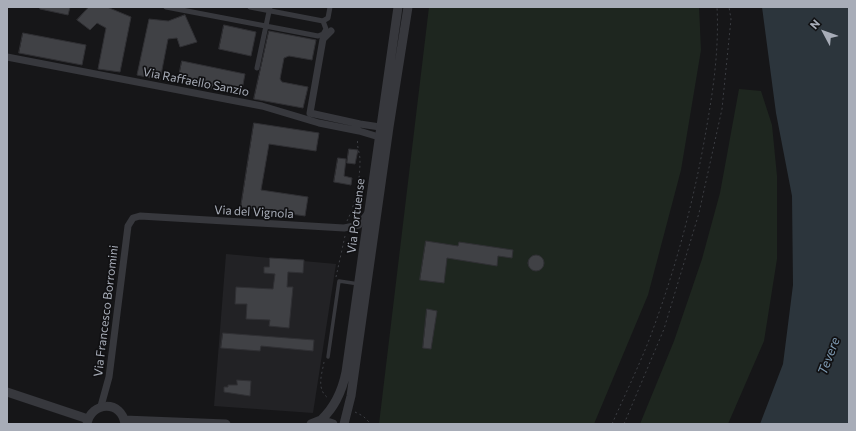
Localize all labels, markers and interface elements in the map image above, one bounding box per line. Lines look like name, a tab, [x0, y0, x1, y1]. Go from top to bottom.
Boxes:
north arrow	[804, 12, 844, 52]
text: N	[807, 16, 822, 31]
street label: Via Raffaello Sanzio	[142, 65, 250, 99]
street label: Via Portuense	[344, 178, 368, 254]
street label: Via del Vignola	[214, 203, 294, 221]
street label: Via Francesco Borromini	[91, 244, 121, 378]
water label: Tevere	[815, 335, 843, 377]

